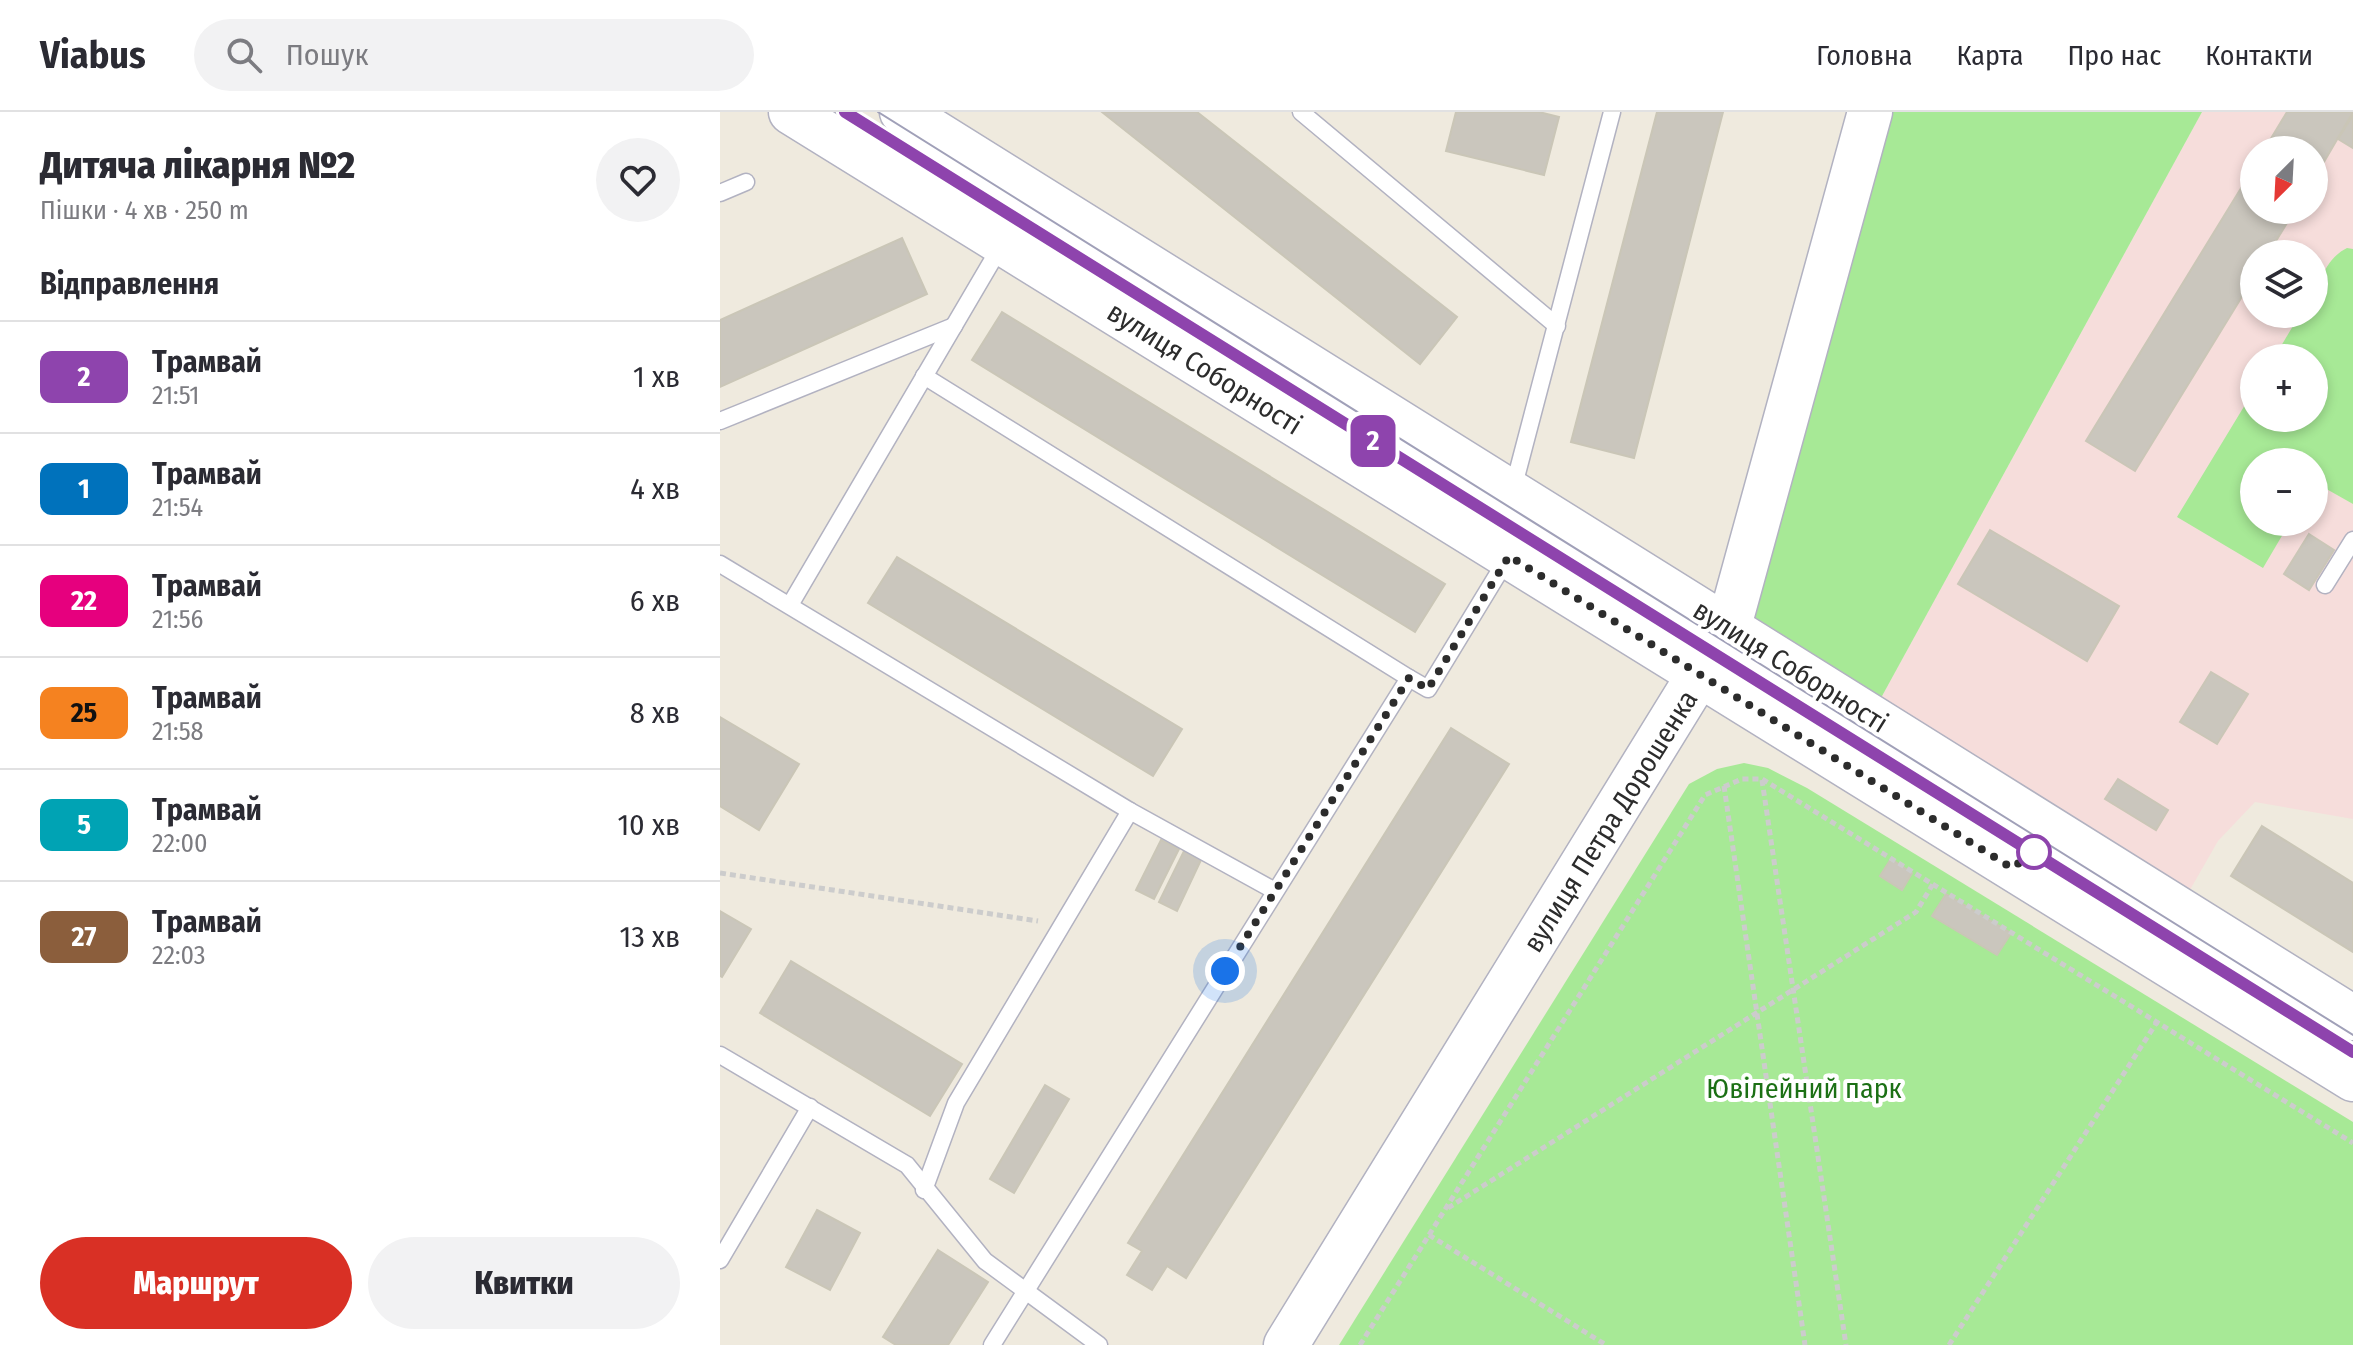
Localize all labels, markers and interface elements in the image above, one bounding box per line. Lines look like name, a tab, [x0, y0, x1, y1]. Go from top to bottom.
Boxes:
search box	[194, 19, 754, 91]
text: Viabus	[40, 32, 146, 78]
icon: search	[222, 33, 266, 77]
text: Пошук	[286, 37, 368, 73]
text: Головна	[1816, 39, 1913, 72]
text: Карта	[1957, 39, 2023, 72]
text: Про нас	[2067, 39, 2161, 72]
text: Контакти	[2205, 39, 2313, 72]
north arrow	[2240, 136, 2328, 224]
map controls	[2240, 136, 2328, 536]
button: heart	[596, 138, 680, 222]
text: Дитяча лікарня №2	[40, 142, 355, 188]
text: Пішки · 4 хв · 250 m	[40, 195, 249, 226]
button: layers	[2240, 240, 2328, 328]
text: Відправлення	[40, 266, 219, 302]
street label: вулиця Соборності	[1101, 295, 1308, 442]
text: Трамвай	[152, 344, 262, 380]
button: +	[2240, 344, 2328, 432]
text: 1 хв	[633, 359, 680, 395]
text: 2	[78, 360, 90, 393]
text: 21:51	[152, 380, 199, 411]
line badge: 2	[1347, 415, 1399, 467]
text: 2	[1367, 424, 1379, 457]
button: −	[2240, 448, 2328, 536]
text: Трамвай	[152, 456, 262, 492]
text: 4 хв	[630, 471, 680, 507]
text: 1	[78, 472, 90, 505]
text: 21:54	[152, 492, 203, 523]
text: Трамвай	[152, 568, 262, 604]
text: 6 хв	[630, 583, 680, 619]
text: 22	[71, 584, 97, 617]
street label: вулиця Соборності	[1687, 593, 1894, 740]
text: 21:56	[152, 604, 203, 635]
text: Трамвай	[152, 680, 262, 716]
street label: вулиця Петра Дорошенка	[1516, 684, 1704, 958]
text: 8 хв	[630, 695, 680, 731]
text: 25	[71, 696, 97, 729]
text: 21:58	[152, 716, 204, 747]
text: Трамвай	[152, 792, 262, 828]
text: 10 хв	[617, 807, 680, 843]
text: 5	[77, 808, 91, 841]
text: 22:00	[152, 828, 208, 859]
unlabelled marker	[2017, 835, 2051, 869]
text: Трамвай	[152, 904, 262, 940]
text: 13 хв	[619, 919, 680, 955]
text: 27	[72, 920, 96, 953]
text: 22:03	[152, 940, 205, 971]
your location	[1205, 951, 1245, 991]
park label: Ювілейний парк	[1706, 1072, 1902, 1105]
button: Маршрут	[40, 1237, 352, 1329]
button: Квитки	[368, 1237, 680, 1329]

